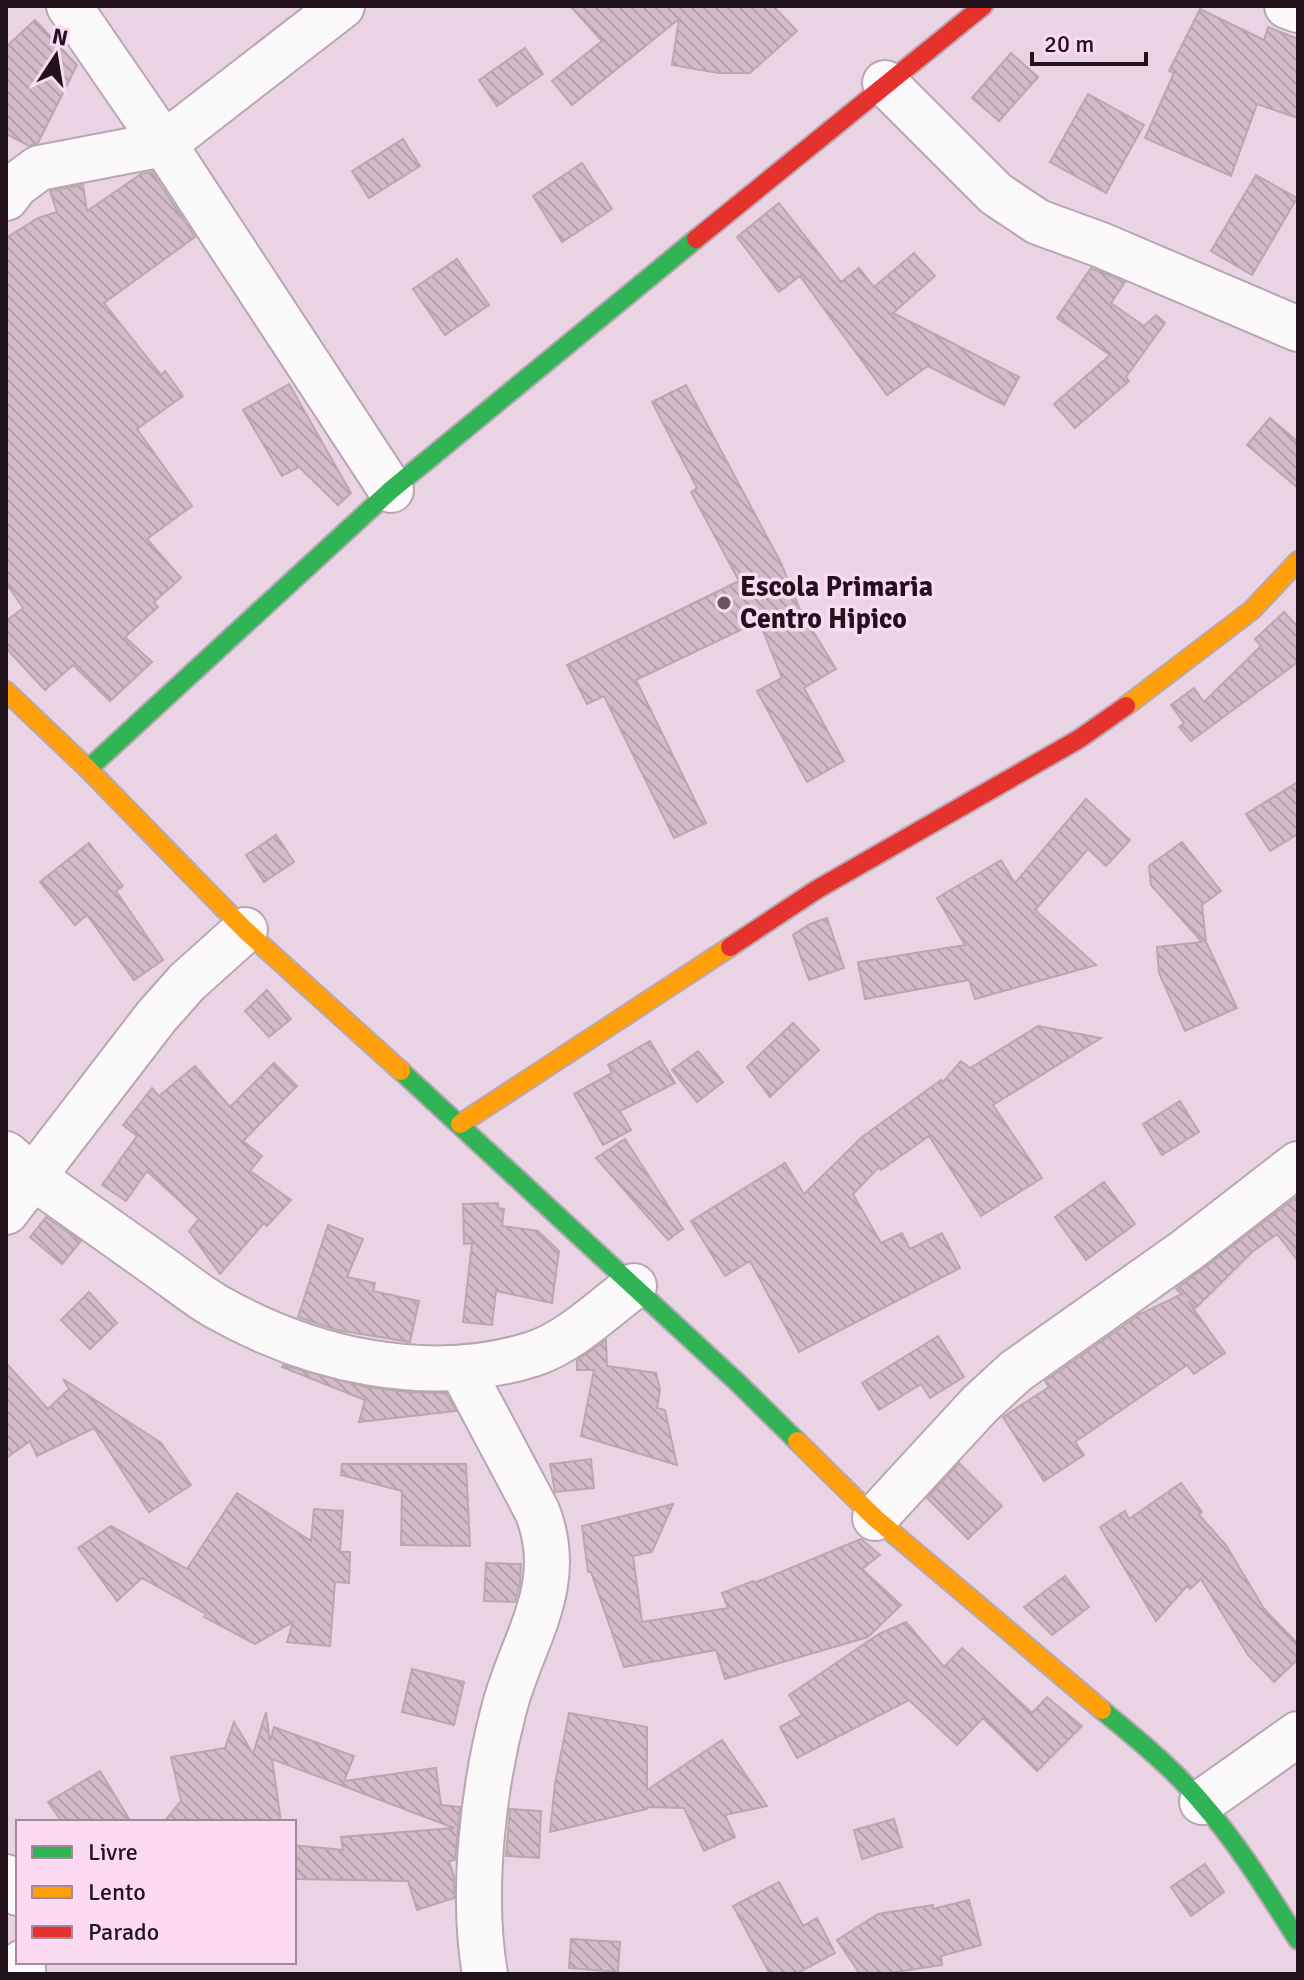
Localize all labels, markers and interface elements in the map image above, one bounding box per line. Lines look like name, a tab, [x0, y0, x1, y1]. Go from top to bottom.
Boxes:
north arrow	[16, 16, 96, 96]
scale bar	[1032, 16, 1146, 66]
text: N	[50, 22, 70, 52]
text: 20 m	[1044, 29, 1094, 59]
place label: Escola Primaria Centro Hipico	[740, 570, 933, 636]
marker: Escola Primaria Centro Hipico	[715, 594, 733, 612]
legend	[16, 1820, 296, 1964]
text: Livre	[88, 1837, 138, 1867]
text: Lento	[88, 1877, 146, 1907]
text: Parado	[88, 1917, 159, 1947]

